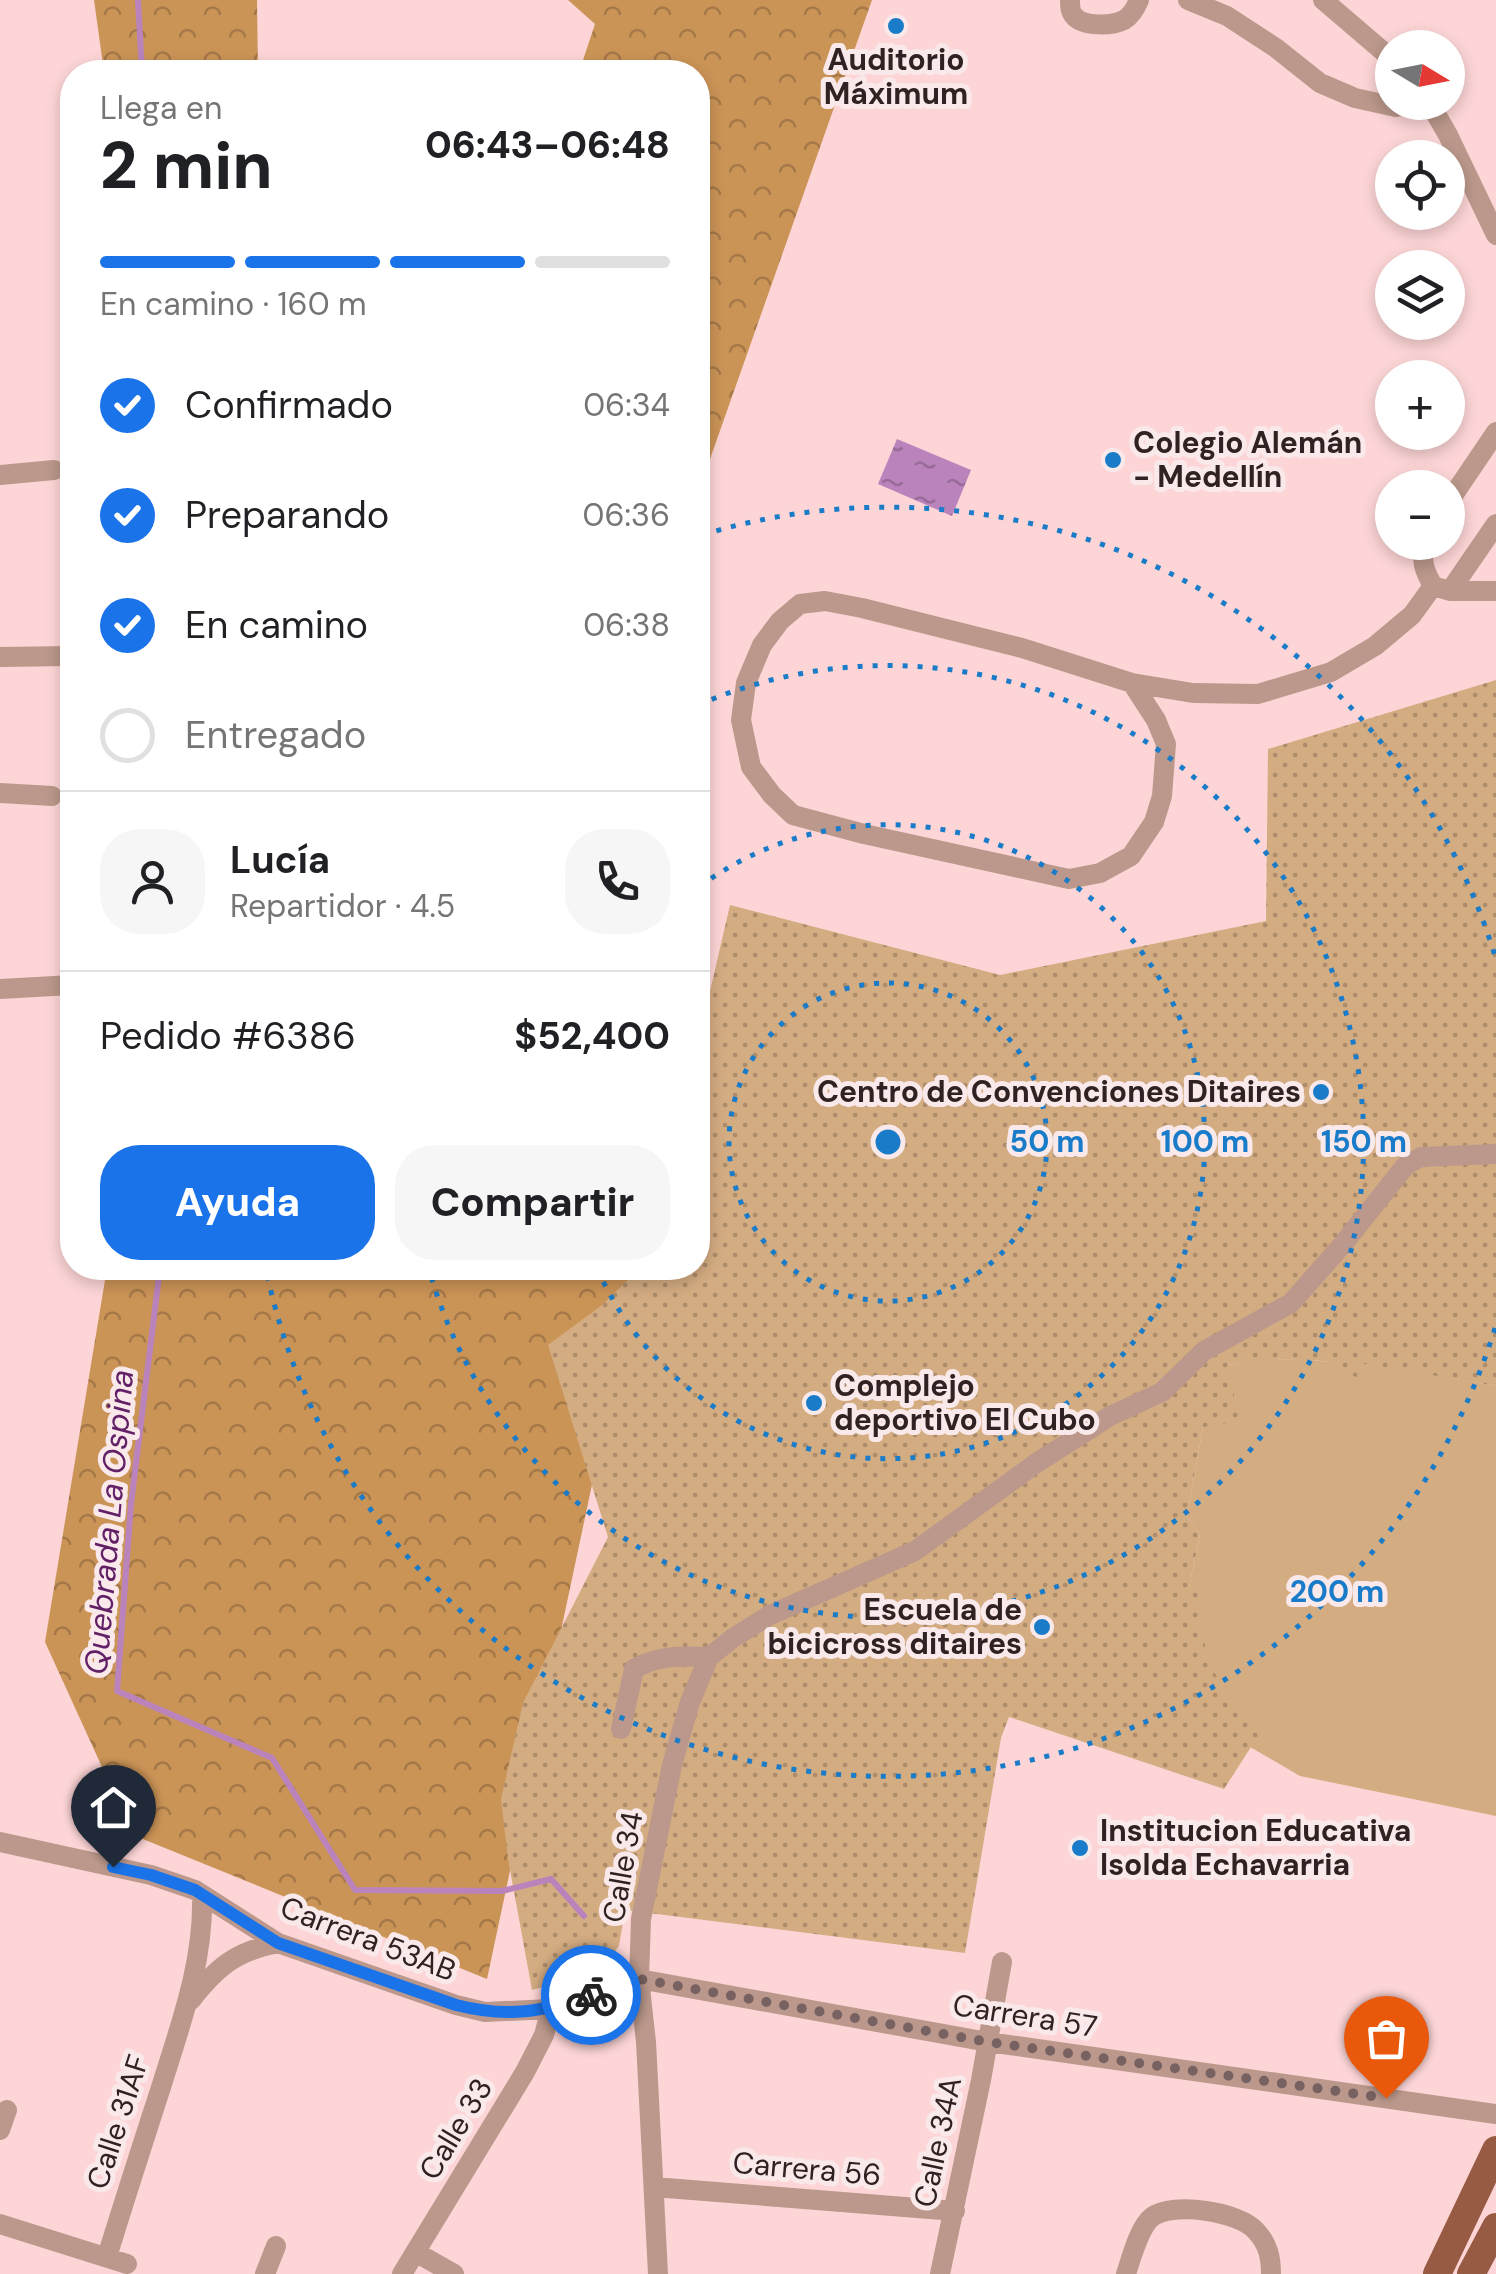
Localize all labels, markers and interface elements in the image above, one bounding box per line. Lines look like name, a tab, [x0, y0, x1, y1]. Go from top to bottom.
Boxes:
marker: Auditorio Máximum	[885, 15, 907, 37]
north arrow	[1375, 30, 1465, 120]
map controls	[1375, 30, 1465, 560]
place label: Auditorio Máximum	[824, 40, 968, 113]
text: Llega en	[100, 87, 222, 129]
text: 06:43–06:48	[425, 120, 670, 170]
text: 2 min	[100, 124, 273, 208]
button: locate	[1375, 140, 1465, 230]
button: layers	[1375, 250, 1465, 340]
text: En camino · 160 m	[100, 283, 367, 325]
button: +	[1375, 360, 1465, 450]
icon: check	[100, 378, 155, 433]
text: Confirmado	[185, 380, 393, 430]
text: 06:34	[583, 384, 670, 426]
place label: Colegio Alemán - Medellín	[1133, 423, 1362, 496]
marker: Colegio Alemán - Medellín	[1102, 449, 1124, 471]
button: −	[1375, 470, 1465, 560]
icon: check	[100, 488, 155, 543]
text: Preparando	[185, 490, 389, 540]
text: 06:36	[583, 494, 670, 536]
icon: check	[100, 598, 155, 653]
text: En camino	[185, 600, 368, 650]
text: 06:38	[583, 604, 670, 646]
text: Entregado	[185, 710, 366, 760]
button: person	[100, 829, 205, 934]
button: phone	[565, 829, 670, 934]
text: Lucía	[230, 835, 330, 885]
text: Repartidor · 4.5	[230, 885, 455, 927]
text: Pedido #6386	[100, 1011, 356, 1061]
text: $52,400	[514, 1011, 670, 1061]
place label: Centro de Convenciones Ditaires	[817, 1072, 1301, 1111]
marker: Centro de Convenciones Ditaires	[1310, 1081, 1332, 1103]
text: 50 m	[1009, 1122, 1085, 1161]
text: 100 m	[1161, 1122, 1249, 1161]
text: 150 m	[1321, 1122, 1407, 1161]
centre of rings	[870, 1124, 906, 1160]
button: Ayuda	[100, 1145, 375, 1260]
button: Compartir	[395, 1145, 670, 1260]
place label: Complejo deportivo El Cubo	[834, 1366, 1096, 1439]
water label: Quebrada La Ospina	[75, 1368, 143, 1676]
marker: Complejo deportivo El Cubo	[803, 1392, 825, 1414]
text: 200 m	[1290, 1572, 1384, 1611]
place label: Escuela de bicicross ditaires	[767, 1590, 1022, 1663]
marker: Escuela de bicicross ditaires	[1031, 1616, 1053, 1638]
pin	[71, 1765, 156, 1868]
icon: home	[86, 1780, 141, 1835]
street label: Calle 34	[594, 1808, 651, 1926]
place label: Institucion Educativa Isolda Echavarria	[1100, 1811, 1411, 1884]
marker: Institucion Educativa Isolda Echavarria	[1069, 1837, 1091, 1859]
street label: Carrera 53AB	[275, 1887, 461, 1990]
courier	[541, 1945, 641, 2045]
icon: bike	[564, 1968, 619, 2023]
street label: Carrera 57	[950, 1985, 1100, 2046]
pin	[1344, 1996, 1429, 2099]
icon: bag	[1359, 2011, 1414, 2066]
street label: Calle 31AF	[78, 2050, 158, 2194]
street label: Calle 33	[410, 2071, 501, 2187]
street label: Calle 34A	[905, 2073, 970, 2211]
street label: Carrera 56	[731, 2143, 883, 2194]

